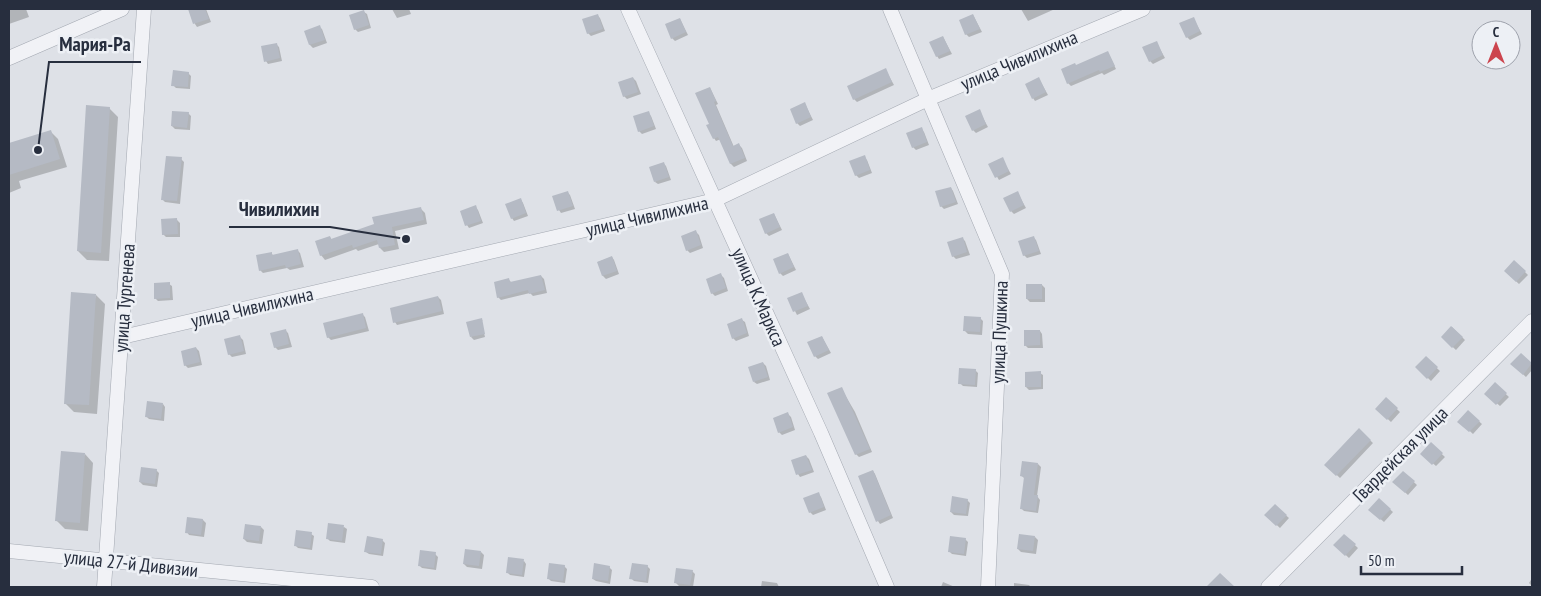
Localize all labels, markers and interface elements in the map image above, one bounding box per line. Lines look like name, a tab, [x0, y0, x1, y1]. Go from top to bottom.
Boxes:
north arrow	[1471, 20, 1521, 70]
text: С	[1493, 23, 1500, 41]
street label: улица Чивилихина	[957, 25, 1081, 95]
callout: Мария-Ра	[49, 27, 141, 62]
text: Мария-Ра	[59, 31, 131, 57]
street label: улица Чивилихина	[584, 190, 710, 242]
callout: Чивилихин	[229, 192, 330, 227]
text: Чивилихин	[239, 196, 319, 222]
street label: улица Тургенева	[108, 243, 140, 353]
street label: улица К.Маркса	[727, 244, 791, 350]
street label: улица Пушкина	[985, 280, 1013, 384]
street label: улица Чивилихина	[189, 281, 315, 333]
street label: Гвардейская улица	[1347, 401, 1453, 507]
street label: улица 27-й Дивизии	[63, 544, 199, 582]
scale bar	[1361, 544, 1462, 576]
text: 50 m	[1368, 551, 1394, 570]

